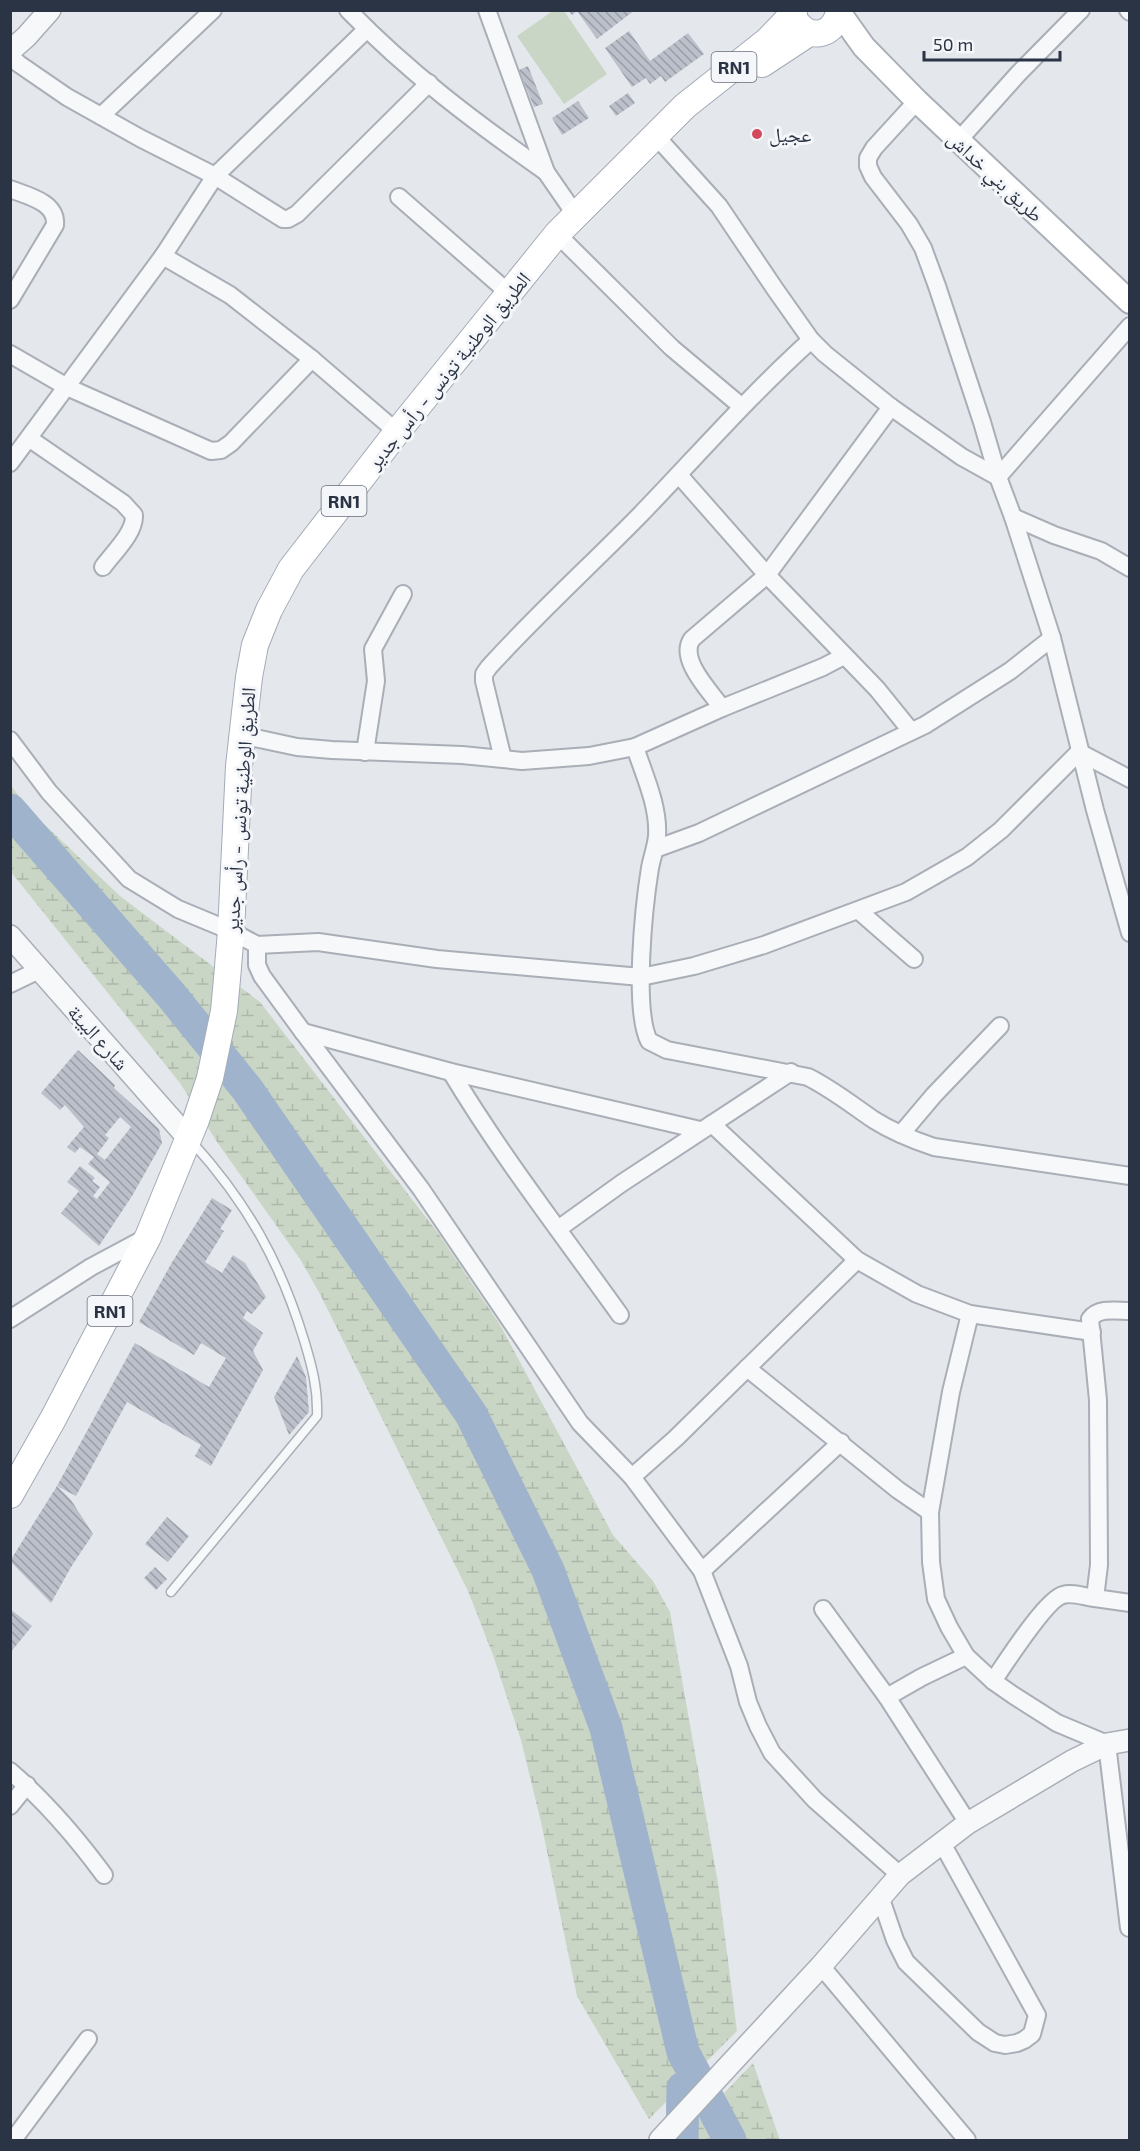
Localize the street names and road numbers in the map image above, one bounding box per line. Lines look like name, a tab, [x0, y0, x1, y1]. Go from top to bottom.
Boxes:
road number: RN1	[712, 52, 756, 82]
street label: طريق بني خداش	[940, 126, 1049, 230]
street label: الطريق الوطنية تونس - رأس جدير	[361, 267, 536, 475]
road number: RN1	[322, 486, 366, 516]
street label: الطريق الوطنية تونس - رأس جدير	[218, 686, 261, 935]
street label: شارع البيئة	[62, 999, 134, 1076]
road number: RN1	[88, 1296, 132, 1326]

